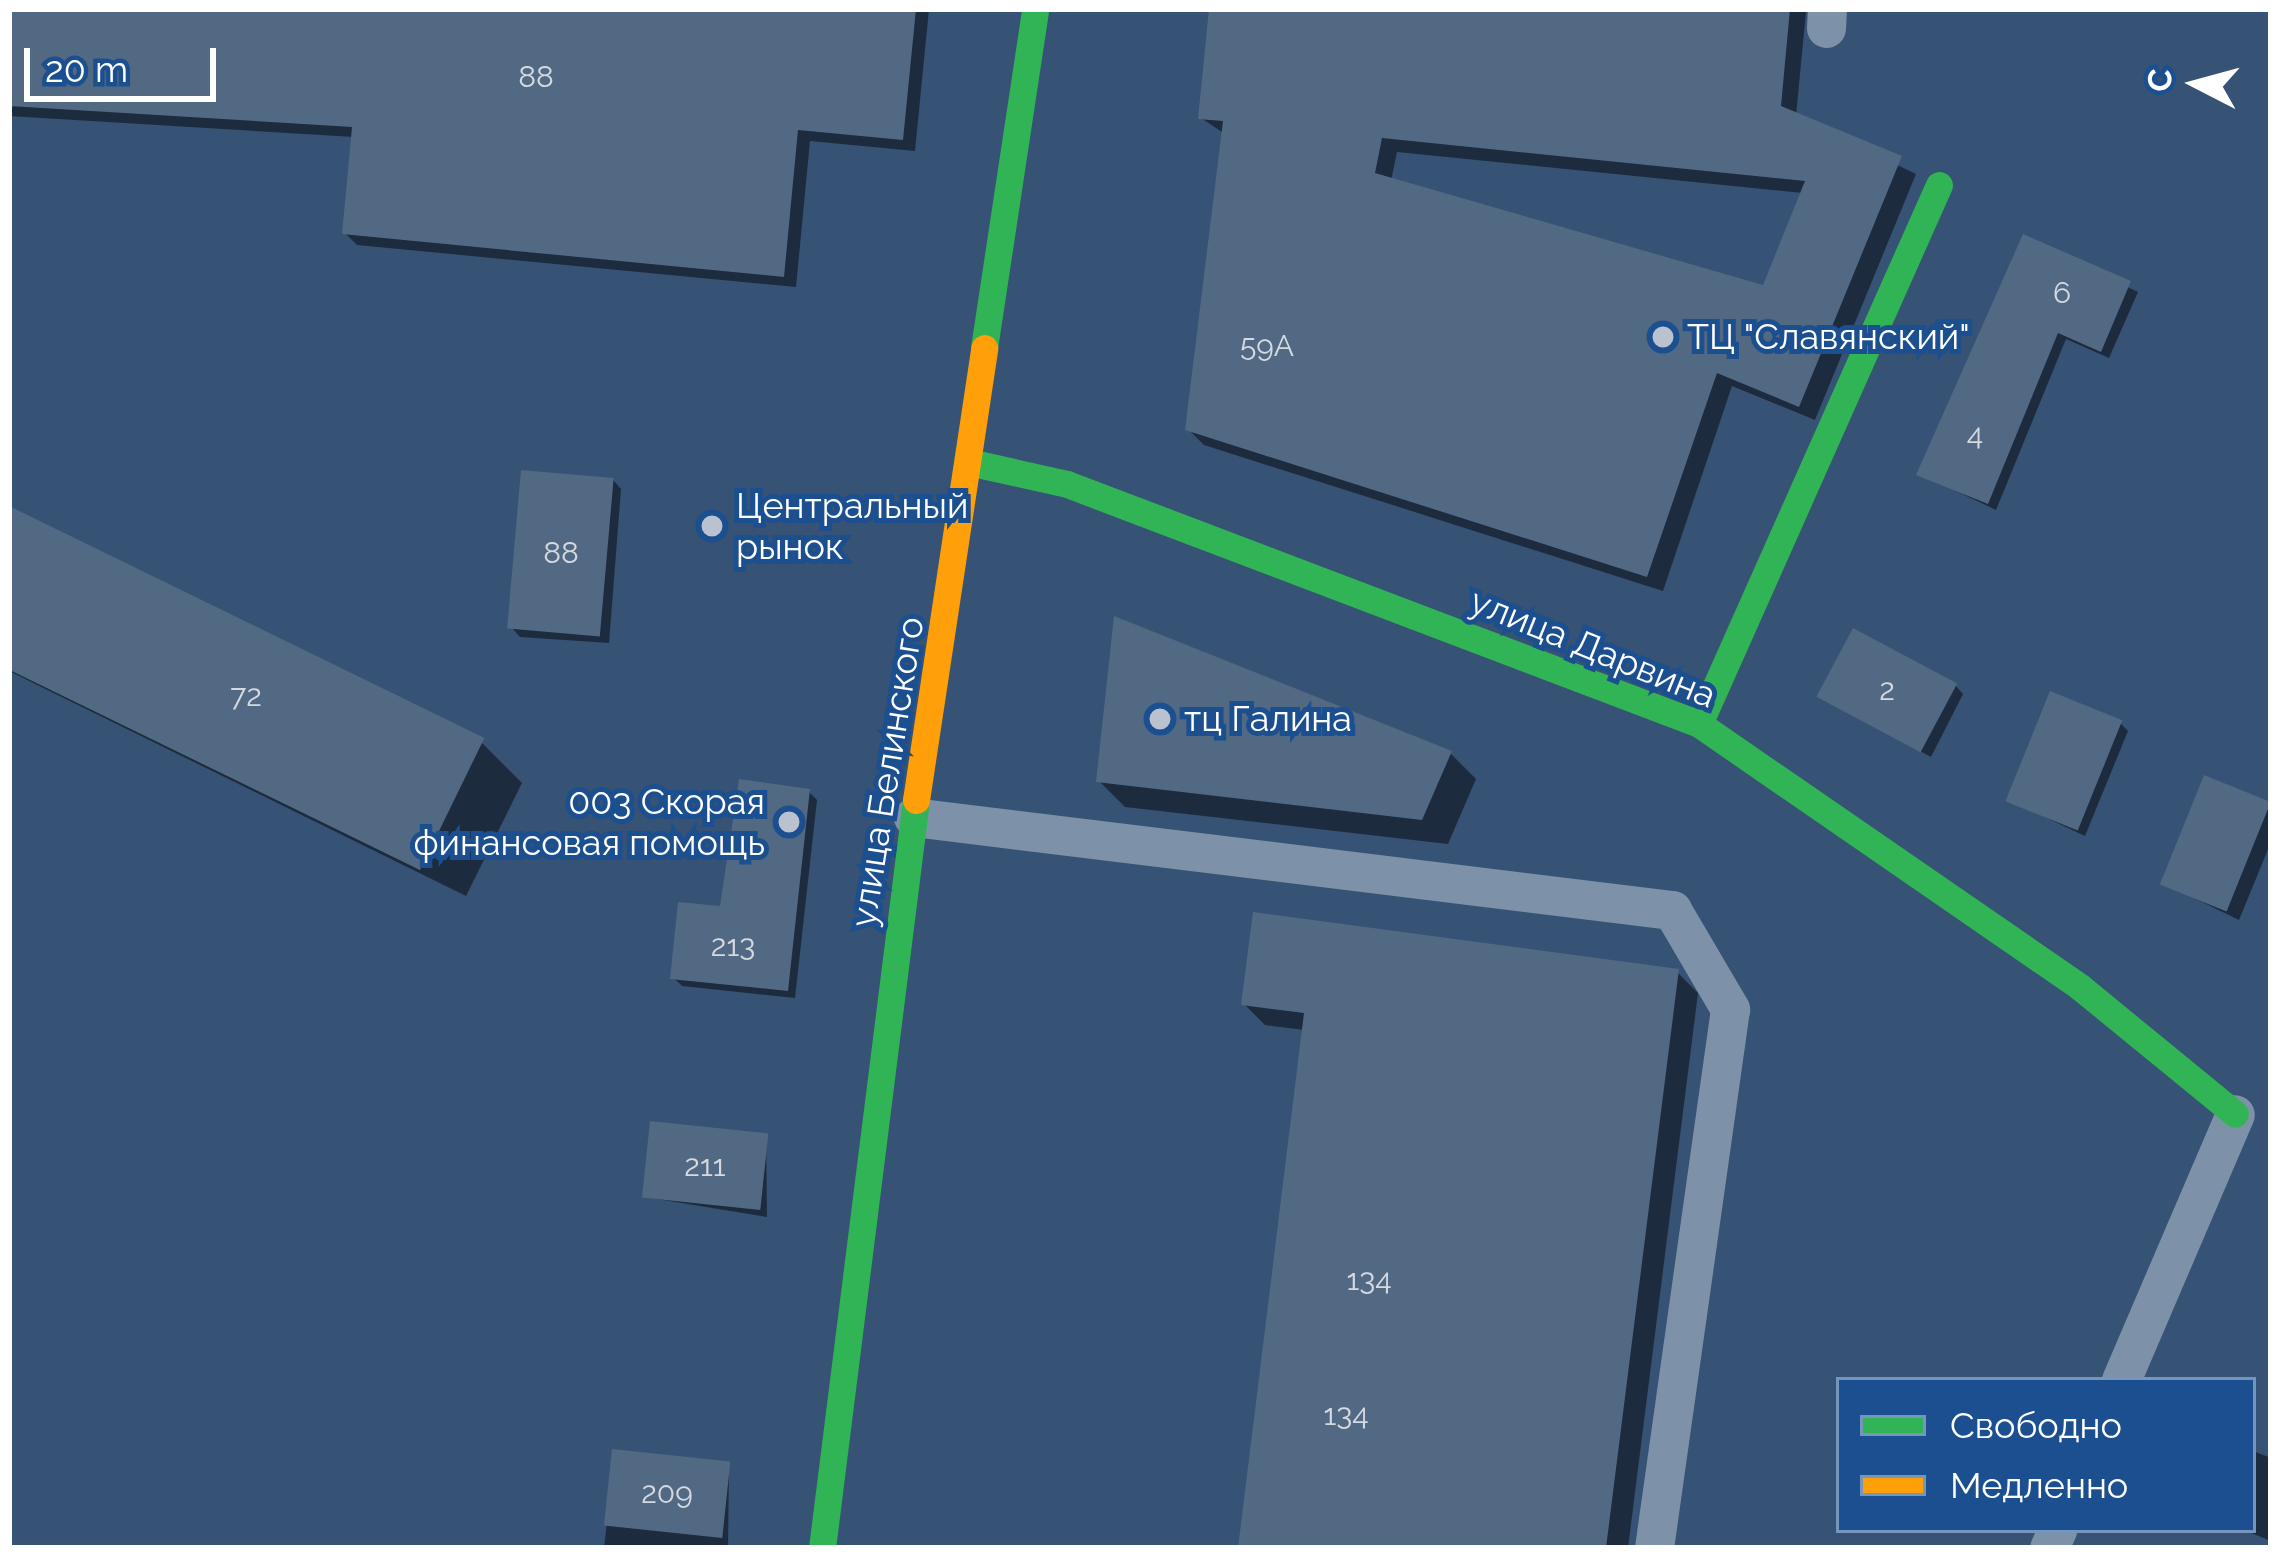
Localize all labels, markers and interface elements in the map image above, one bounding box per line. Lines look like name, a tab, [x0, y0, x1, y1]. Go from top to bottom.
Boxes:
scale bar	[30, 24, 222, 98]
north arrow	[2136, 24, 2256, 144]
text: 20 m	[45, 48, 128, 90]
house number: 88	[518, 59, 554, 95]
text: С	[2139, 67, 2180, 93]
house number: 6	[2053, 275, 2071, 311]
place label: ТЦ "Славянский"	[1687, 315, 1970, 359]
marker: ТЦ "Славянский"	[1650, 324, 1676, 350]
house number: 59А	[1240, 328, 1294, 364]
house number: 4	[1967, 417, 1983, 453]
place label: Центральный рынок	[736, 483, 968, 568]
marker: Центральный рынок	[699, 513, 725, 539]
house number: 88	[543, 535, 579, 571]
street label: улица Дарвина	[1464, 579, 1722, 717]
street label: улица Белинского	[841, 614, 933, 930]
house number: 2	[1879, 672, 1895, 708]
house number: 72	[230, 678, 262, 714]
place label: тц Галина	[1184, 697, 1352, 741]
marker: тц Галина	[1147, 706, 1173, 732]
place label: 003 Скорая финансовая помощь	[413, 779, 765, 864]
marker: 003 Скорая финансовая помощь	[776, 809, 802, 835]
house number: 213	[711, 928, 755, 964]
house number: 211	[684, 1148, 726, 1184]
house number: 134	[1346, 1262, 1392, 1298]
legend	[1836, 1377, 2256, 1533]
house number: 134	[1323, 1397, 1369, 1433]
text: Свободно	[1950, 1404, 2122, 1446]
text: Медленно	[1950, 1464, 2128, 1506]
house number: 209	[641, 1475, 693, 1511]

